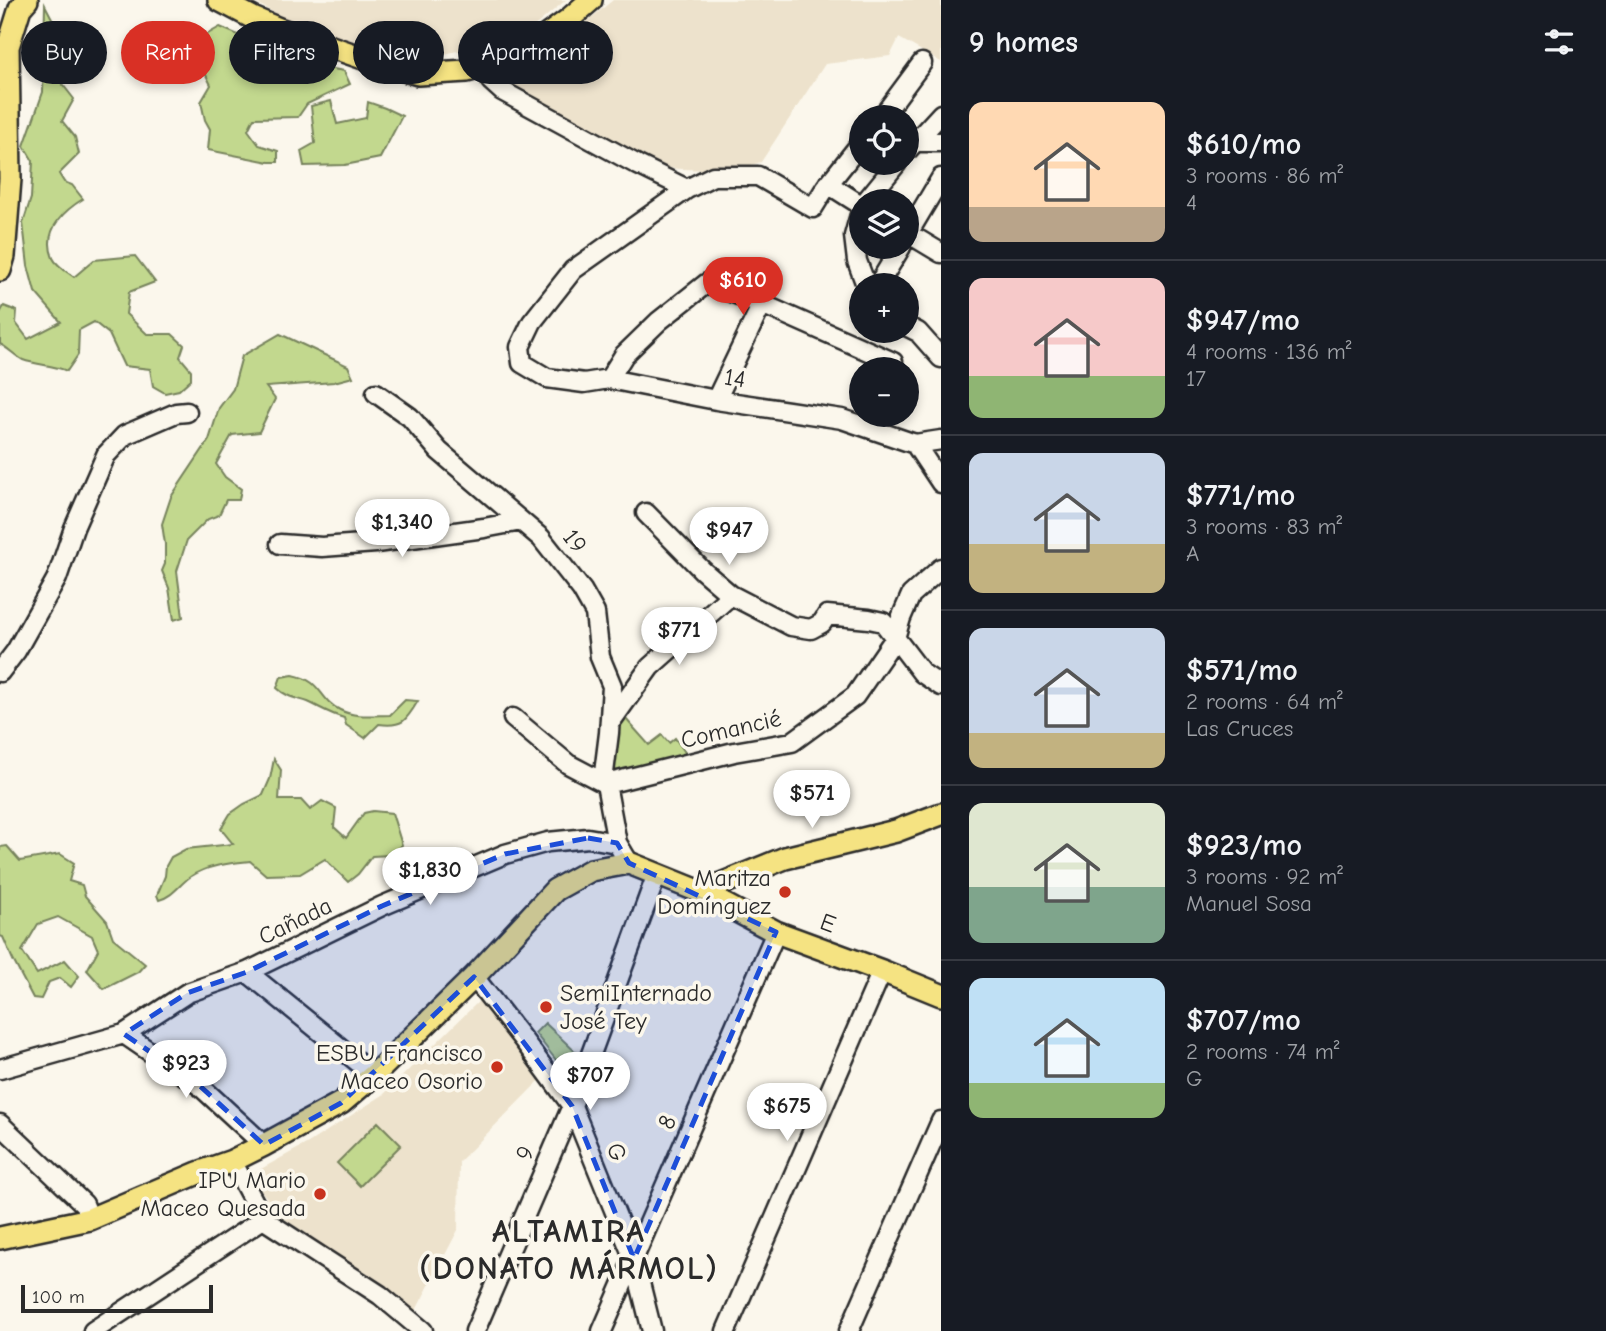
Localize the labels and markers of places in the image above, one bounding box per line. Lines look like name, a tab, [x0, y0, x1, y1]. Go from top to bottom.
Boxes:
pin: $610	[702, 258, 784, 317]
pin: $1,340	[345, 500, 459, 559]
pin: $947	[688, 508, 770, 567]
pin: $771	[638, 608, 720, 667]
pin: $571	[771, 770, 853, 830]
pin: $1,830	[373, 848, 487, 907]
place label: Maritza Domínguez	[657, 864, 772, 920]
marker: Maritza Domínguez	[777, 884, 793, 900]
place label: SemiInternado José Tey	[560, 979, 712, 1035]
marker: SemiInternado José Tey	[538, 999, 554, 1015]
place label: ESBU Francisco Maceo Osorio	[316, 1039, 483, 1095]
pin: $923	[145, 1040, 227, 1100]
pin: $707	[549, 1052, 631, 1112]
marker: ESBU Francisco Maceo Osorio	[489, 1059, 505, 1075]
pin: $675	[746, 1084, 828, 1143]
place label: IPU Mario Maceo Quesada	[141, 1166, 306, 1222]
marker: IPU Mario Maceo Quesada	[312, 1186, 328, 1202]

